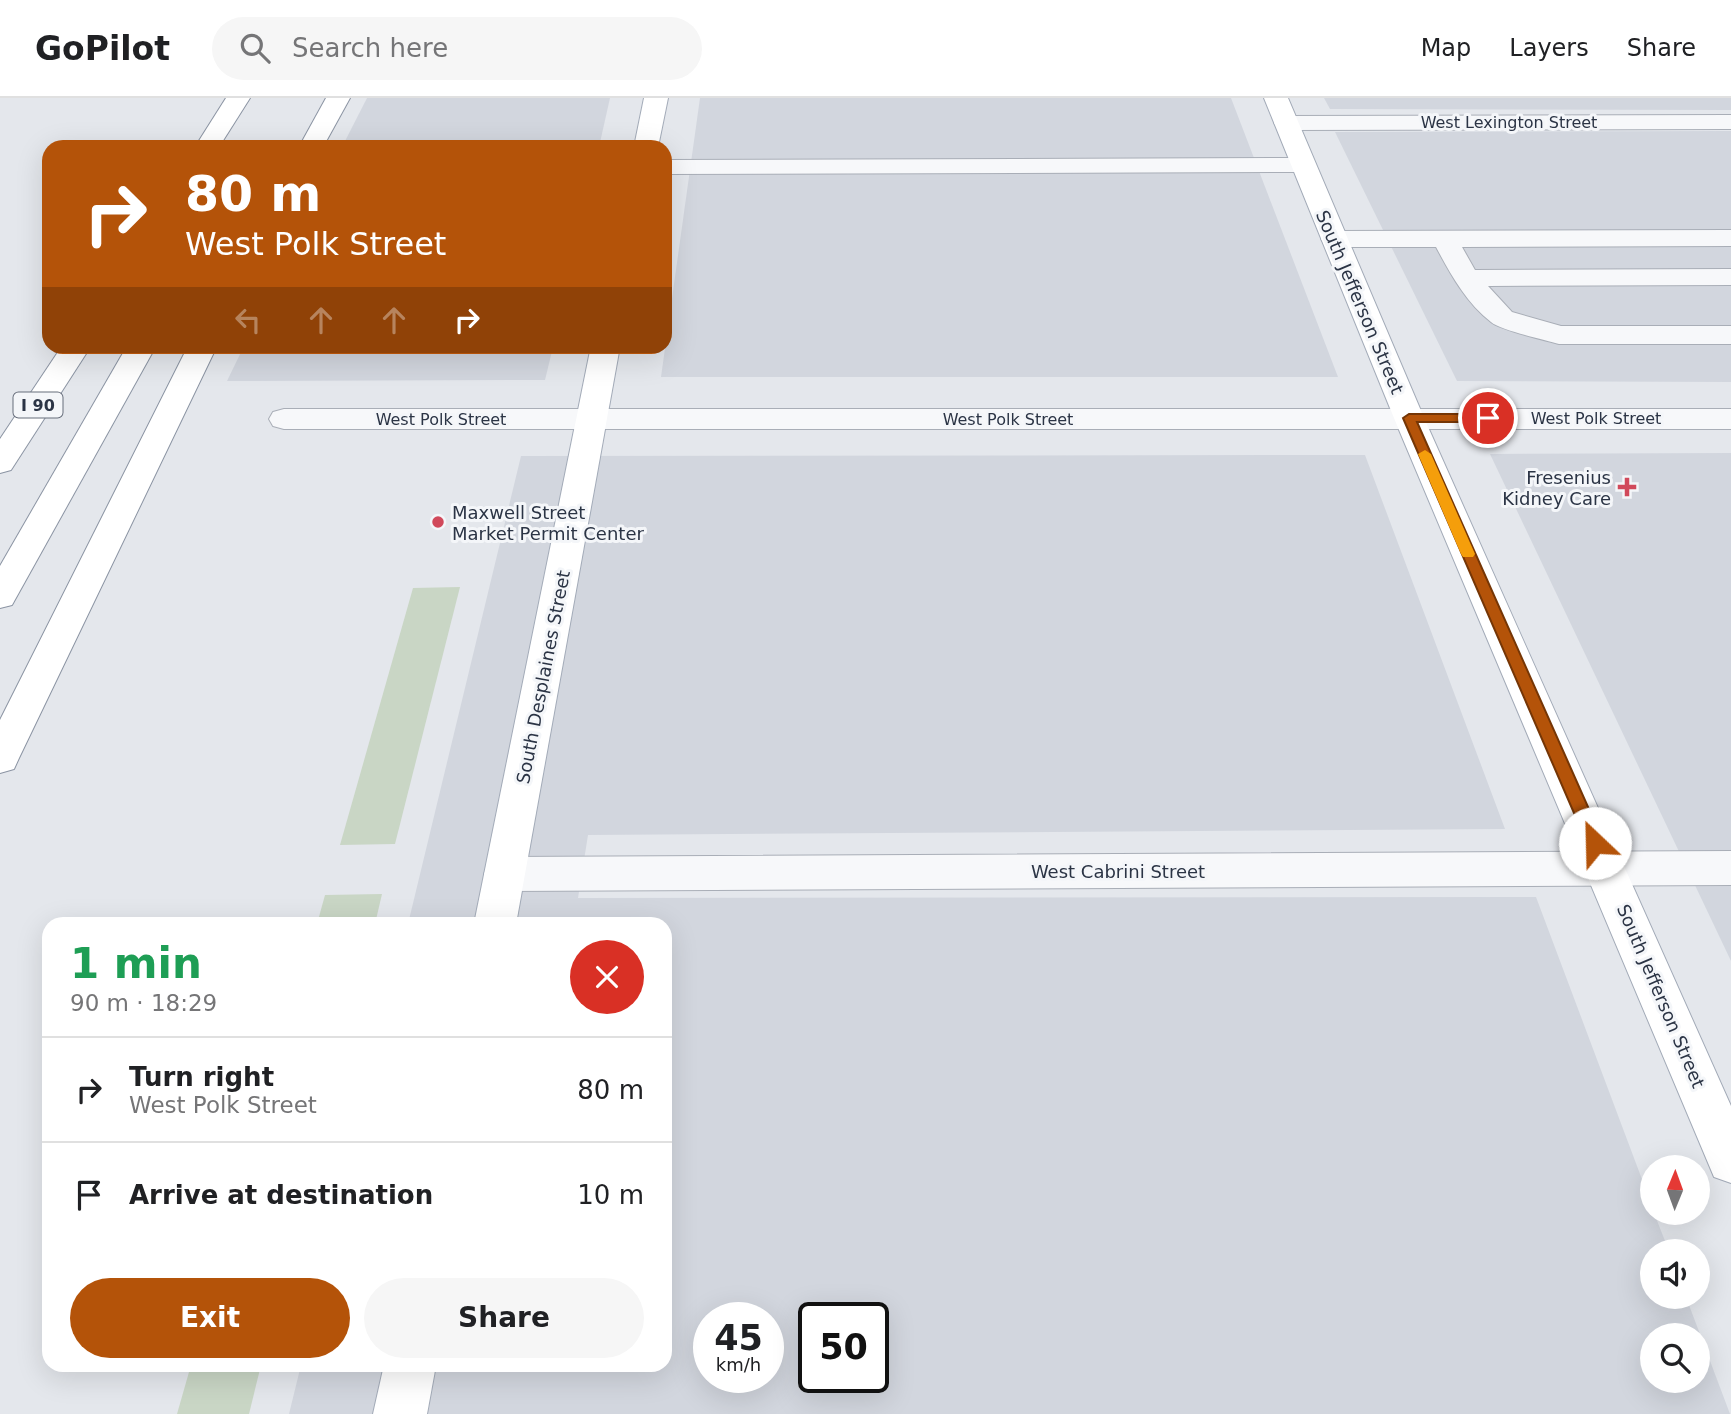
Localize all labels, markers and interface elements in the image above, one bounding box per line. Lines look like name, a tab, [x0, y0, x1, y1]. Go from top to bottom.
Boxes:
search box	[212, 17, 702, 80]
text: GoPilot	[35, 29, 170, 68]
icon: search	[236, 29, 274, 67]
text: Search here	[292, 33, 448, 63]
text: Map	[1421, 34, 1471, 62]
text: Layers	[1509, 34, 1589, 62]
text: Share	[1627, 34, 1696, 62]
street label: West Lexington Street	[1421, 113, 1597, 132]
text: 80 m	[185, 166, 321, 223]
icon: right	[70, 168, 161, 259]
street label: South Jefferson Street	[1312, 207, 1408, 397]
text: West Polk Street	[185, 225, 446, 263]
icon: left	[229, 301, 267, 339]
icon: ahead	[302, 301, 340, 339]
icon: ahead	[375, 301, 413, 339]
icon: right	[448, 301, 486, 339]
pin	[1458, 388, 1518, 448]
road number: I 90	[14, 392, 62, 418]
icon: arrive	[1469, 399, 1507, 437]
street label: West Polk Street	[1531, 409, 1661, 428]
street label: West Polk Street	[376, 410, 506, 429]
street label: West Polk Street	[943, 410, 1073, 429]
place label: Fresenius Kidney Care	[1502, 467, 1611, 509]
marker: Fresenius Kidney Care	[1617, 477, 1637, 497]
place label: Maxwell Street Market Permit Center	[452, 502, 644, 544]
marker: Maxwell Street Market Permit Center	[430, 514, 446, 530]
street label: South Desplaines Street	[512, 568, 574, 786]
position arrow	[1558, 806, 1632, 880]
street label: West Cabrini Street	[1031, 861, 1205, 882]
street label: South Jefferson Street	[1613, 901, 1709, 1091]
text: 1 min	[70, 939, 202, 988]
button: close	[570, 940, 644, 1014]
text: 90 m · 18:29	[70, 990, 217, 1016]
text: Turn right	[129, 1062, 274, 1092]
icon: right	[70, 1071, 108, 1109]
text: 80 m	[577, 1075, 644, 1105]
text: West Polk Street	[129, 1092, 317, 1118]
north arrow	[1640, 1155, 1710, 1225]
map controls	[1640, 1155, 1710, 1393]
icon: arrive	[70, 1176, 108, 1214]
text: Arrive at destination	[129, 1180, 433, 1210]
text: 10 m	[577, 1180, 644, 1210]
button: sound	[1640, 1239, 1710, 1309]
button: Exit	[70, 1278, 350, 1358]
button: Share	[364, 1278, 644, 1358]
speed limit sign: 50	[798, 1302, 889, 1393]
text: 45	[714, 1318, 763, 1358]
button: search	[1640, 1323, 1710, 1393]
text: km/h	[716, 1354, 761, 1375]

